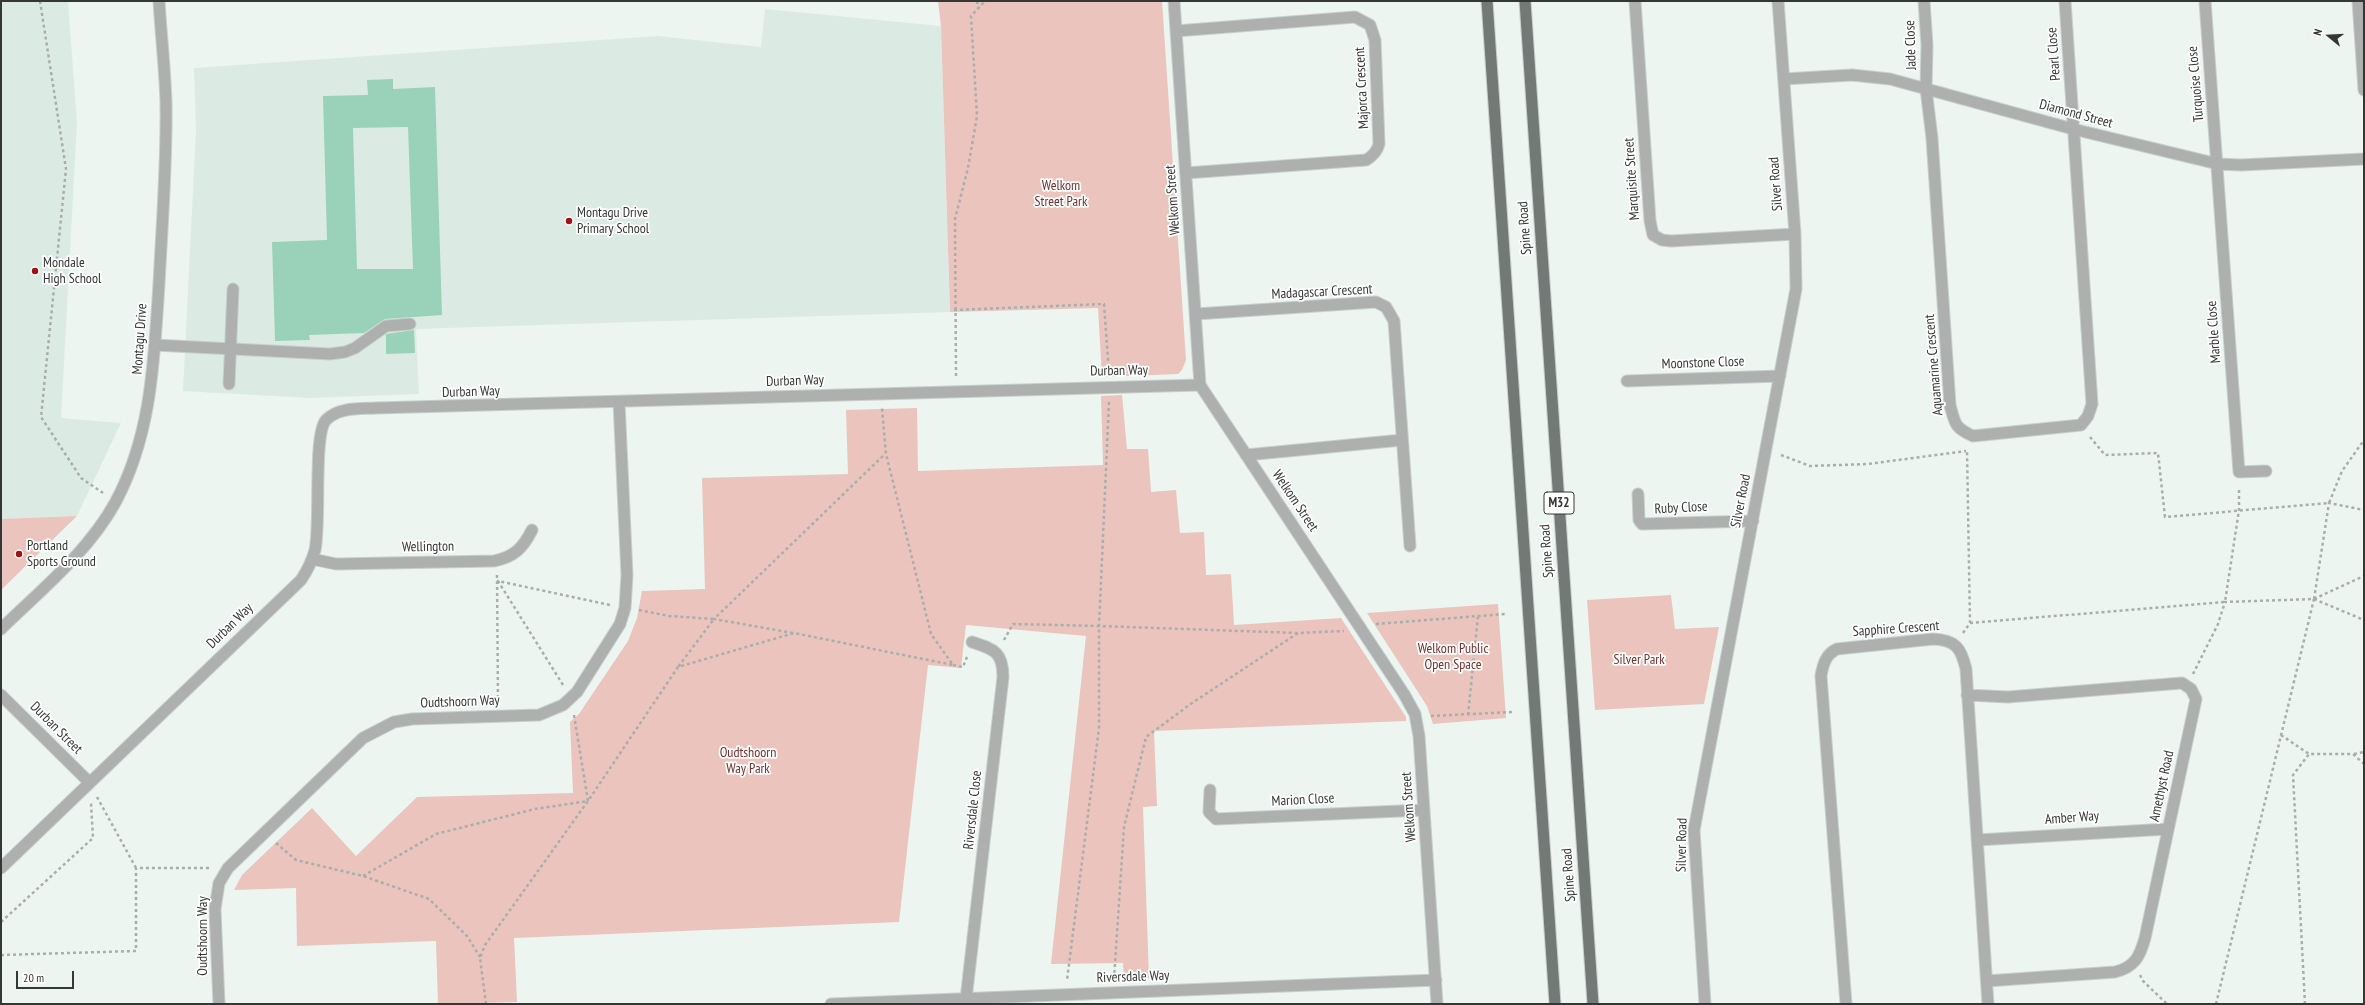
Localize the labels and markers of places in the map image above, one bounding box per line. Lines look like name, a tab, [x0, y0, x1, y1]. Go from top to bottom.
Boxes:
place label: Montagu Drive Primary School	[577, 205, 649, 238]
marker: Montagu Drive Primary School	[564, 216, 574, 226]
place label: Mondale High School	[43, 255, 101, 288]
marker: Mondale High School	[30, 266, 40, 276]
place label: Portland Sports Ground	[27, 538, 96, 570]
marker: Portland Sports Ground	[14, 549, 24, 559]

